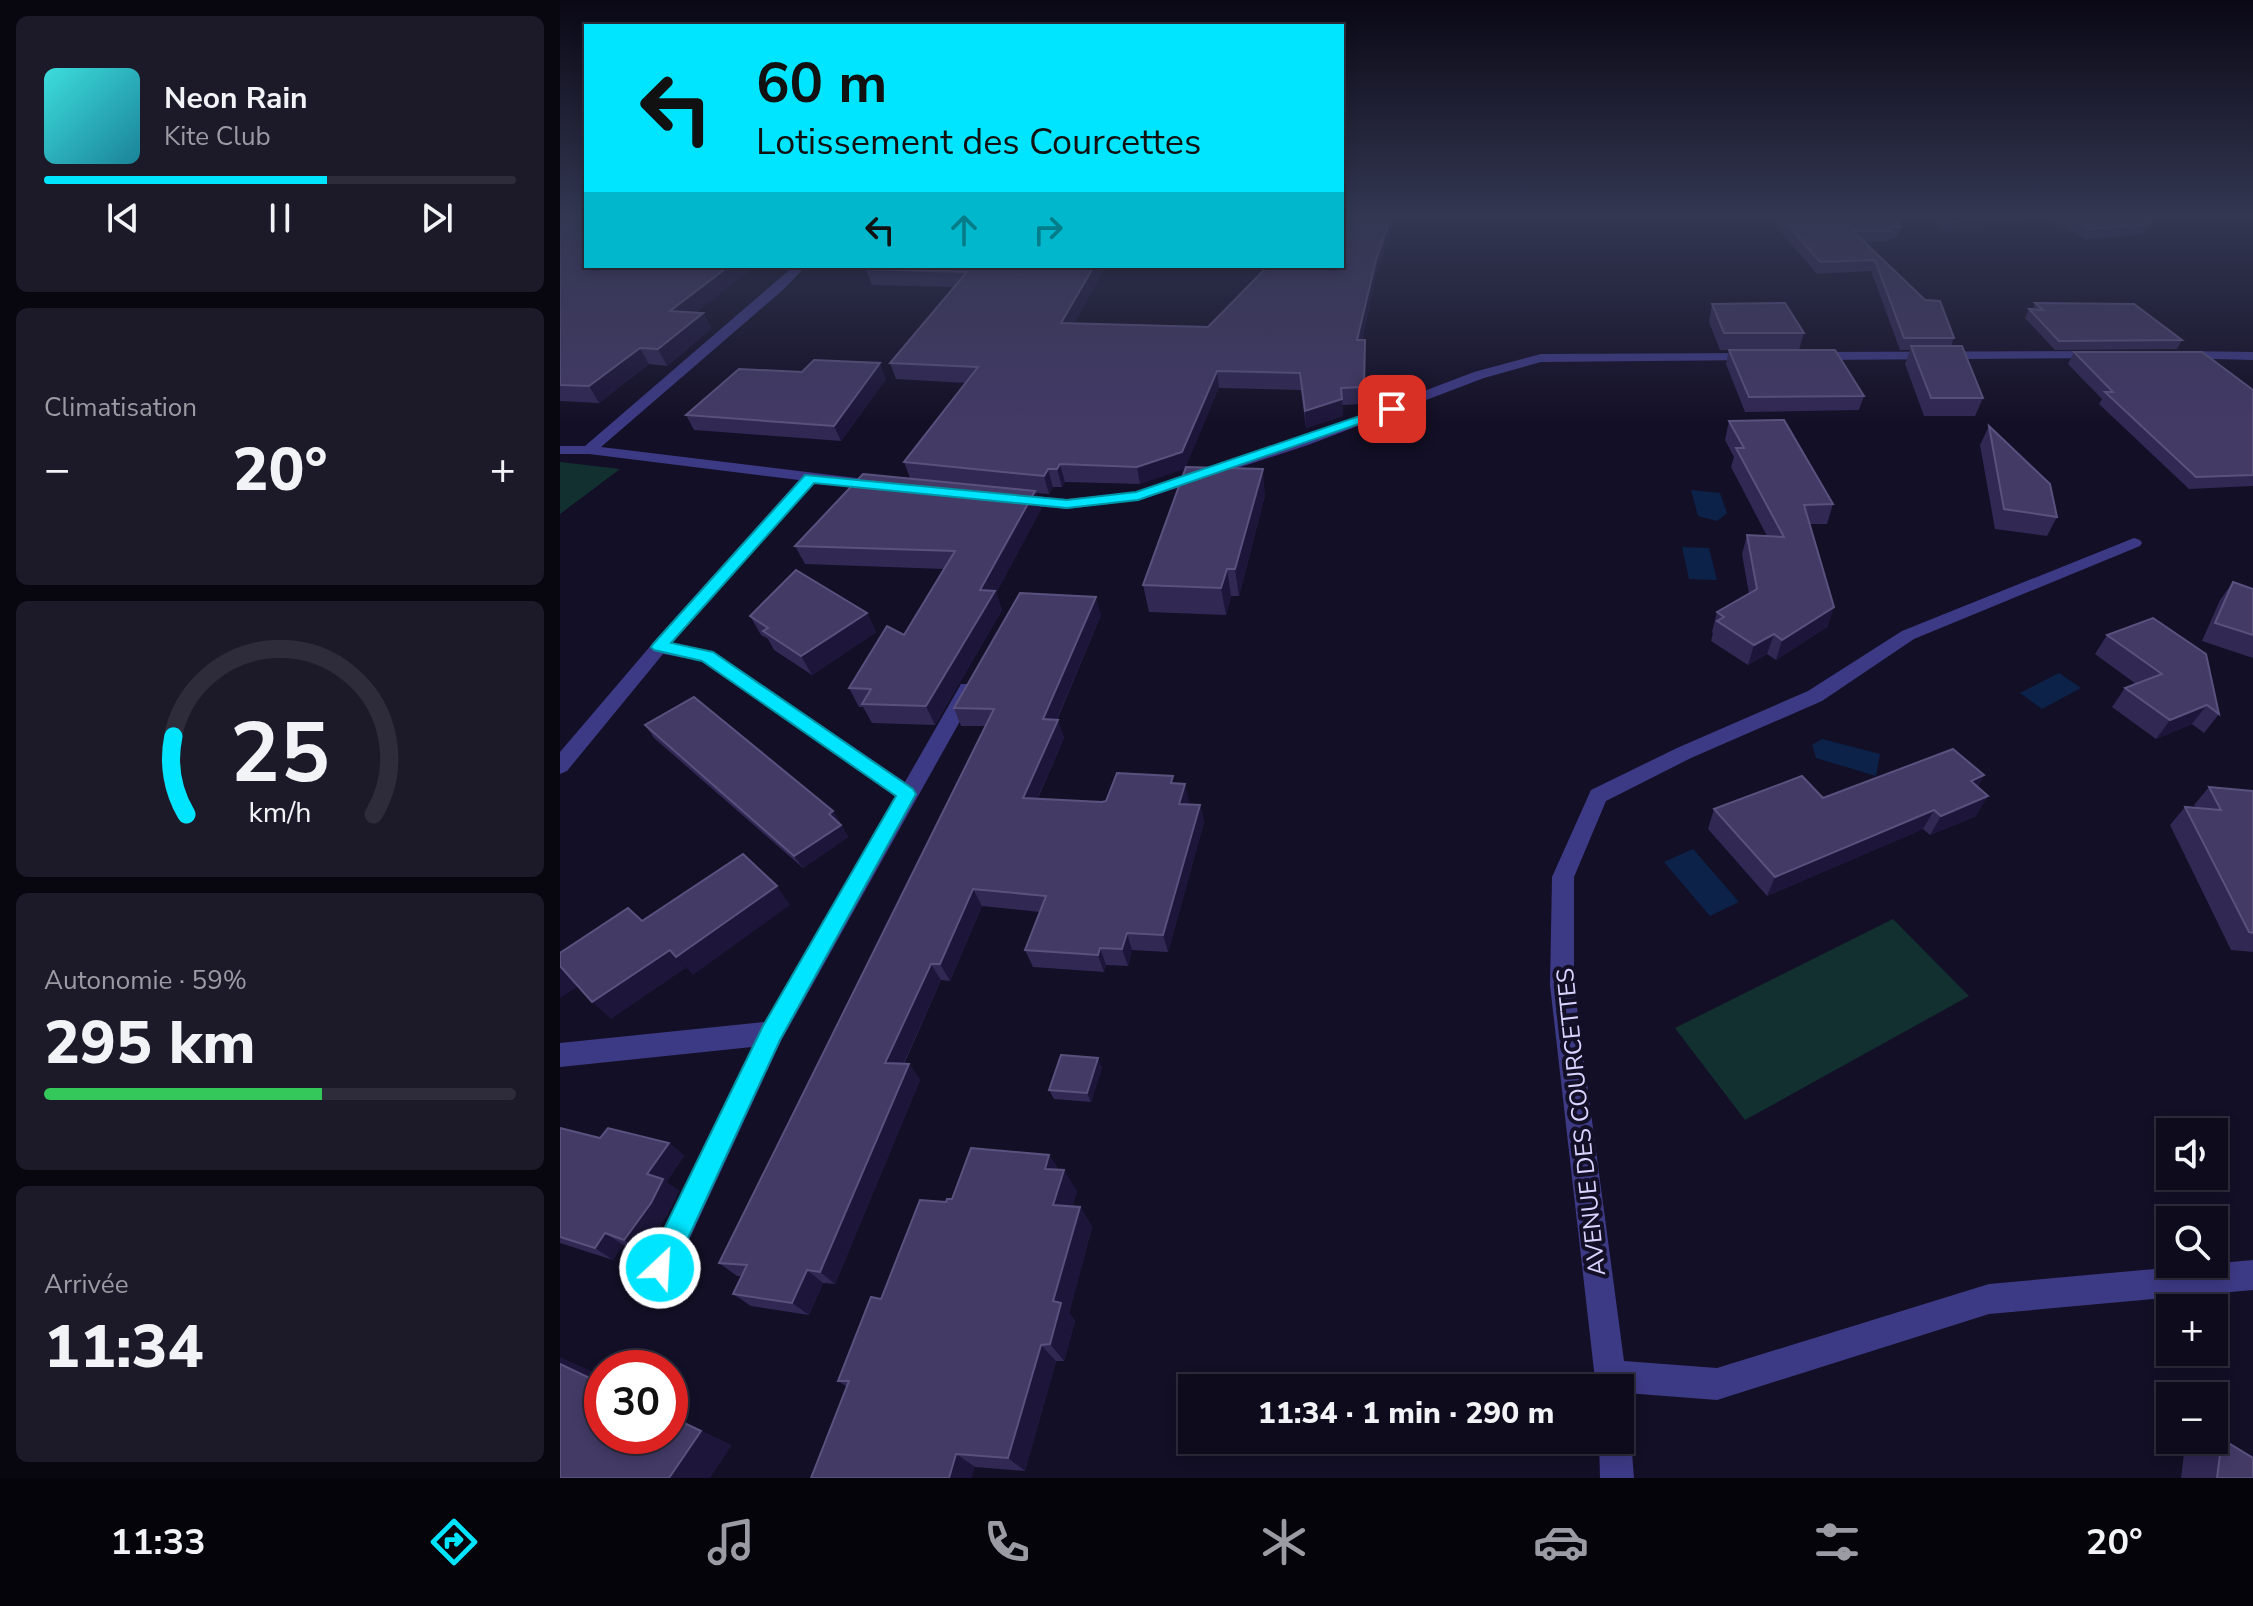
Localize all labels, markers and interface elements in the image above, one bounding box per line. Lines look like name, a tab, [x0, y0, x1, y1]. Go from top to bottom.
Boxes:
text: 60 m	[756, 45, 887, 122]
icon: left	[624, 56, 728, 160]
text: Neon Rain	[164, 78, 308, 119]
text: Lotissement des Courcettes	[756, 118, 1201, 167]
text: Kite Club	[164, 119, 271, 154]
icon: previous	[101, 196, 145, 240]
icon: pause	[258, 196, 302, 240]
icon: next	[415, 196, 459, 240]
icon: left	[858, 208, 902, 252]
icon: ahead	[942, 208, 986, 252]
icon: right	[1026, 208, 1070, 252]
pin	[1358, 375, 1426, 443]
icon: arrive	[1370, 387, 1414, 431]
text: Climatisation	[44, 390, 197, 425]
text: 20°	[232, 429, 328, 511]
text: −	[44, 440, 70, 500]
text: +	[490, 440, 516, 500]
text: 25	[230, 697, 330, 810]
text: km/h	[249, 793, 311, 832]
text: Autonomie · 59%	[44, 963, 247, 998]
street label: AVENUE DES COURCETTES	[1549, 966, 1613, 1278]
text: 295 km	[44, 1002, 256, 1084]
map controls	[2156, 1118, 2228, 1454]
button: sound	[2156, 1118, 2228, 1190]
button: search	[2156, 1206, 2228, 1278]
position arrow	[618, 1226, 702, 1310]
text: Arrivée	[44, 1267, 128, 1302]
button: +	[2156, 1294, 2228, 1366]
text: 11:34	[44, 1306, 204, 1388]
speed limit sign: 30	[584, 1350, 688, 1454]
button: −	[2156, 1382, 2228, 1454]
text: 11:34 · 1 min · 290 m	[1258, 1393, 1554, 1434]
icon: directions	[426, 1514, 482, 1570]
icon: music	[703, 1514, 759, 1570]
icon: phone	[979, 1514, 1035, 1570]
icon: climate	[1256, 1514, 1312, 1570]
icon: car	[1533, 1514, 1589, 1570]
icon: filters	[1809, 1514, 1865, 1570]
text: 11:33	[110, 1518, 206, 1567]
text: 20°	[2086, 1518, 2143, 1567]

